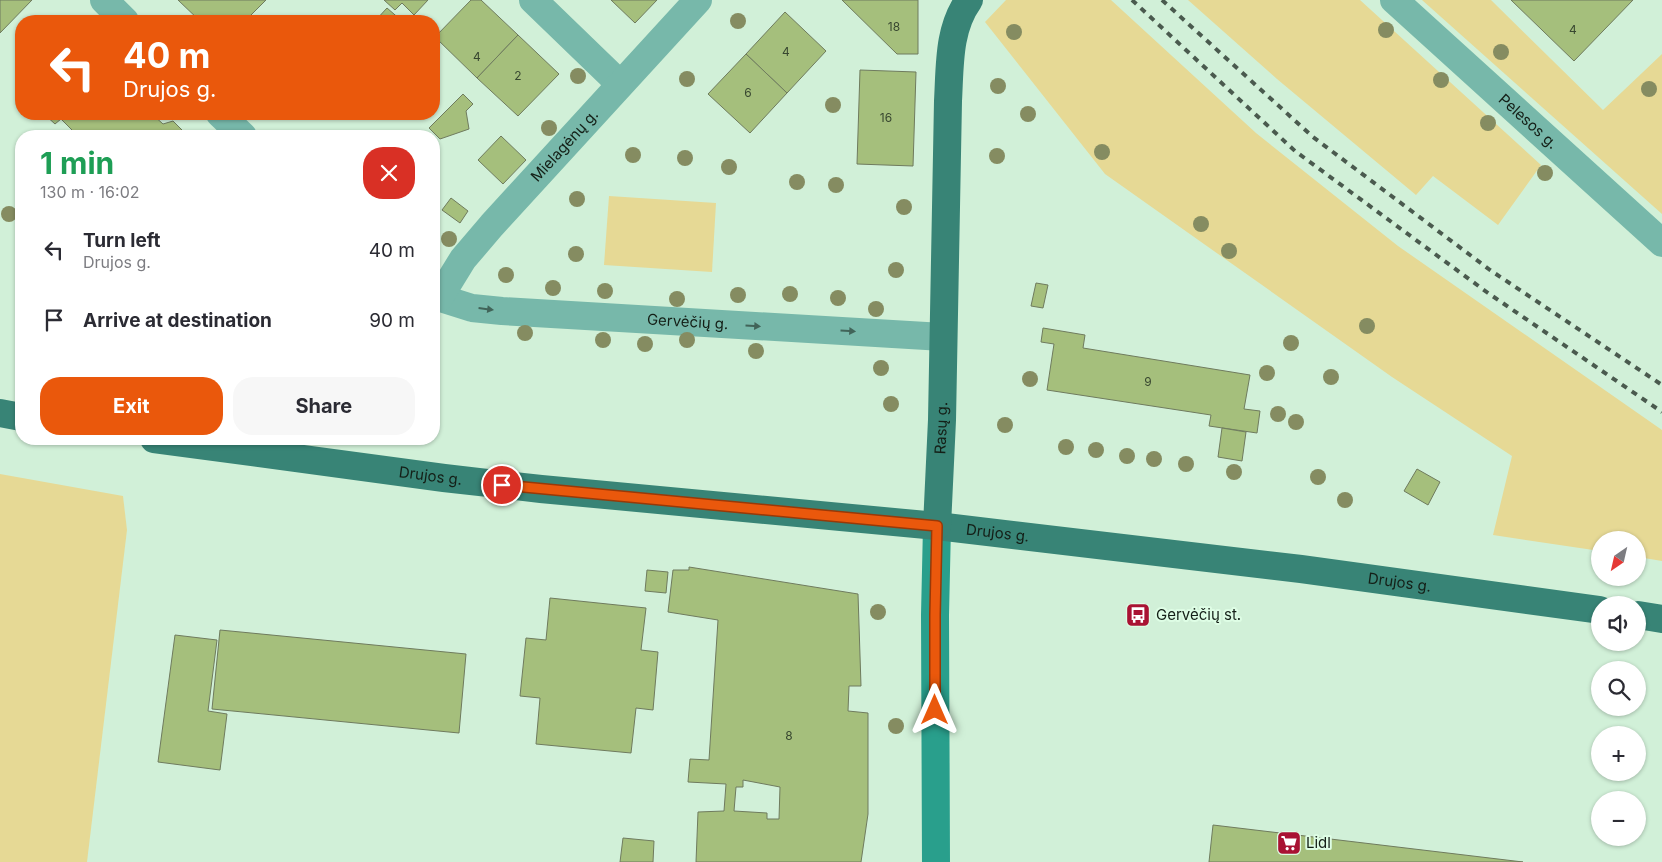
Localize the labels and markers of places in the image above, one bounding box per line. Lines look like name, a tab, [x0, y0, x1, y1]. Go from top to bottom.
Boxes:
pin	[481, 464, 523, 506]
bus stop icon: Gervėčių st.	[1125, 602, 1151, 628]
place label: Gervėčių st.	[1156, 605, 1241, 624]
supermarket icon: Lidl	[1276, 830, 1302, 856]
place label: Lidl	[1306, 833, 1331, 852]

